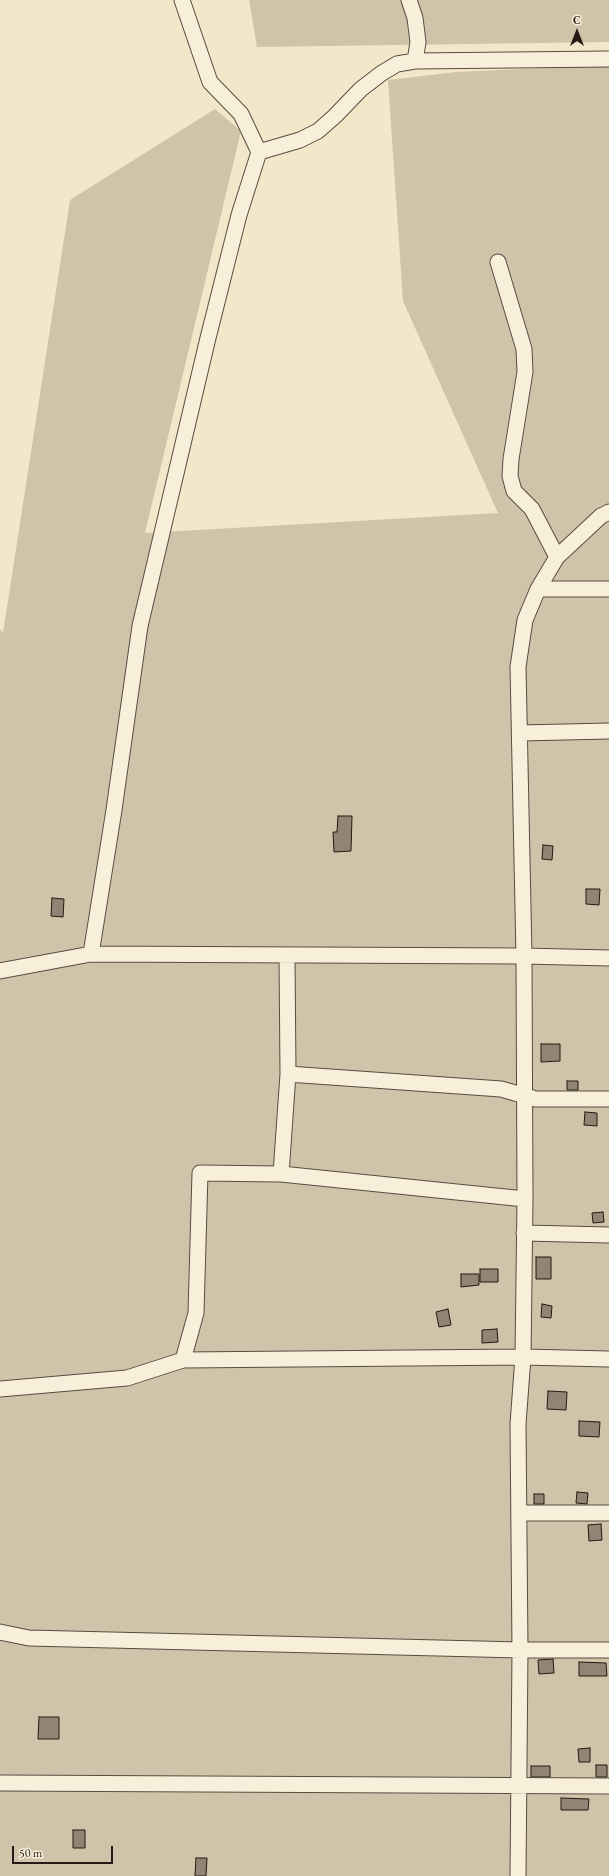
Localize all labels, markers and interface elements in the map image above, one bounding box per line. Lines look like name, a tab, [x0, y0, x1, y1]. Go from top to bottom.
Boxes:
north arrow	[557, 12, 597, 52]
text: С	[573, 13, 581, 27]
scale bar	[14, 1838, 115, 1864]
text: 50 m	[19, 1845, 42, 1861]

